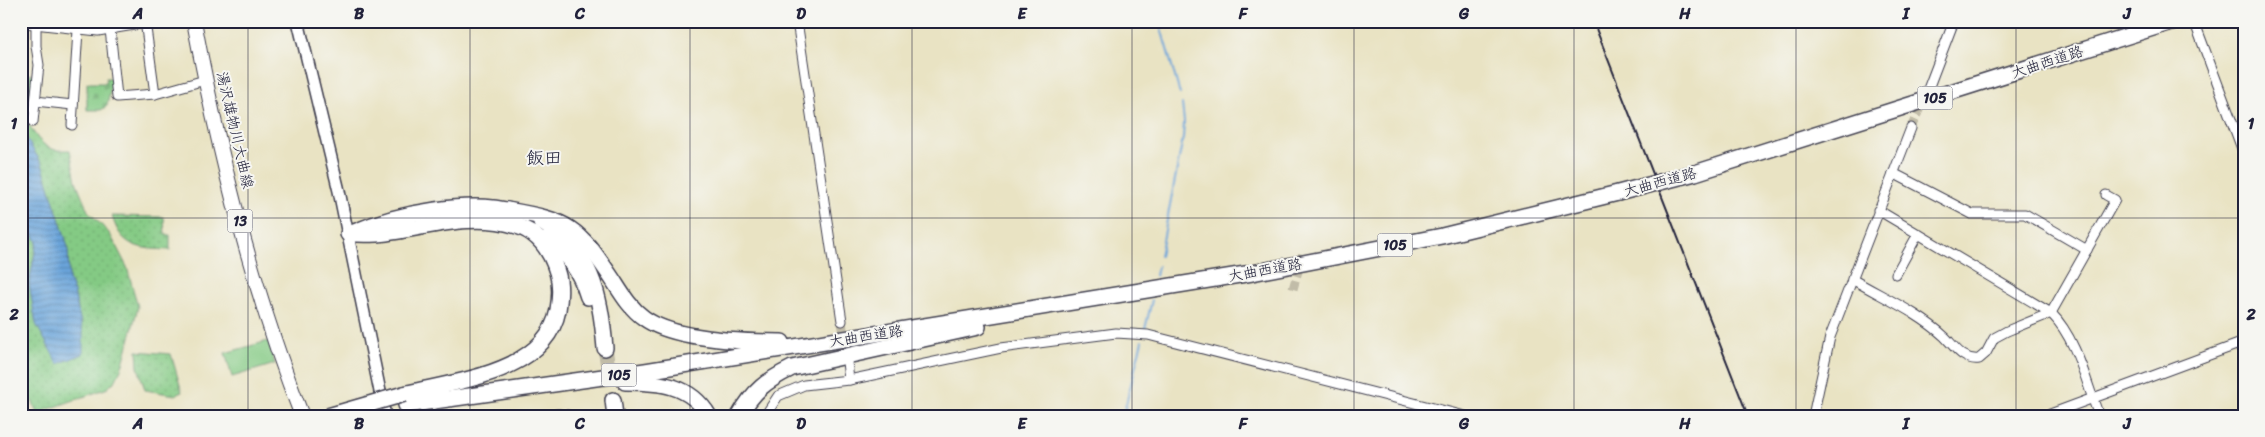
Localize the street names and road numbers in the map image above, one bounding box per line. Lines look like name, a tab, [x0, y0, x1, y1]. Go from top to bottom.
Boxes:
street label: 大曲西道路	[2007, 38, 2087, 86]
street label: 湯沢雄物川大曲線	[209, 69, 261, 191]
road number: 105	[1918, 86, 1952, 110]
street label: 大曲西道路	[1620, 160, 1700, 204]
road number: 13	[228, 210, 252, 232]
road number: 105	[1378, 234, 1412, 256]
street label: 大曲西道路	[1226, 251, 1304, 289]
street label: 大曲西道路	[827, 317, 905, 355]
road number: 105	[602, 364, 636, 386]

